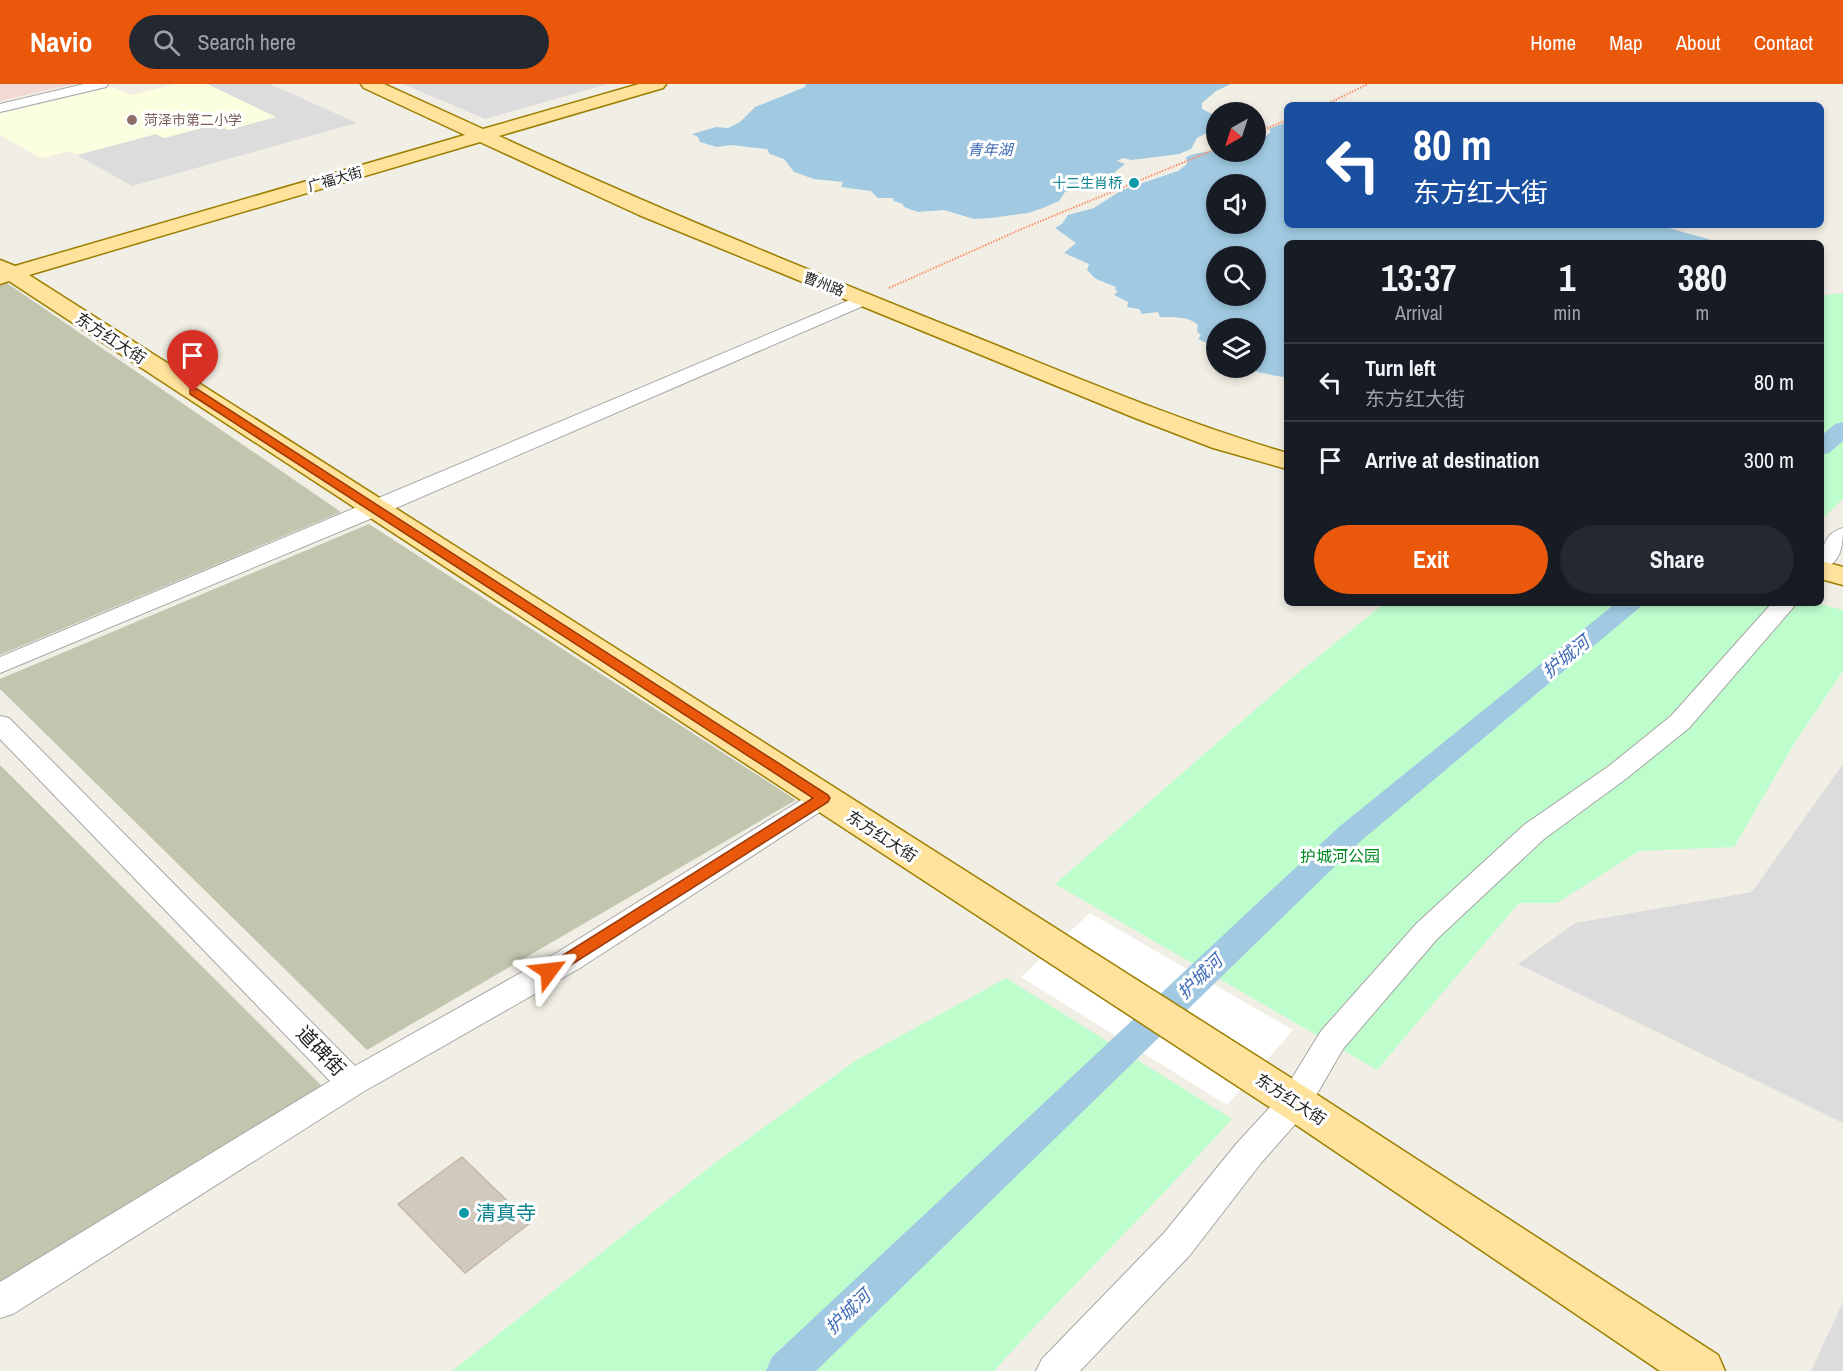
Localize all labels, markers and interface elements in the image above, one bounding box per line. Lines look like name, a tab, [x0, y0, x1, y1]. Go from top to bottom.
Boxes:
search box	[129, 15, 549, 69]
text: Navio	[30, 23, 93, 61]
icon: search	[150, 26, 183, 59]
text: Search here	[198, 27, 296, 57]
text: Home	[1530, 28, 1576, 57]
text: Map	[1609, 28, 1643, 57]
text: About	[1676, 28, 1721, 57]
text: Contact	[1754, 28, 1813, 57]
north arrow	[1206, 102, 1266, 162]
map controls	[1206, 102, 1266, 378]
place label: 菏泽市第二小学	[144, 111, 242, 129]
marker: 菏泽市第二小学	[125, 113, 139, 127]
text: 80 m	[1413, 117, 1492, 173]
icon: left	[1314, 126, 1392, 204]
water label: 青年湖	[967, 139, 1014, 160]
street label: 广福大街	[306, 163, 364, 195]
place label: 十二生肖桥	[1052, 174, 1122, 192]
button: sound	[1206, 174, 1266, 234]
text: 东方红大街	[1413, 174, 1548, 210]
marker: 十二生肖桥	[1127, 176, 1141, 190]
button: search	[1206, 246, 1266, 306]
text: 13:37	[1381, 254, 1456, 302]
text: 1	[1559, 254, 1575, 302]
text: 380	[1678, 254, 1727, 302]
street label: 曹州路	[801, 268, 847, 300]
text: Arrival	[1395, 299, 1442, 326]
text: min	[1553, 299, 1581, 326]
text: m	[1696, 299, 1709, 326]
street label: 东方红大街	[71, 307, 151, 369]
button: layers	[1206, 318, 1266, 378]
pin	[167, 330, 218, 392]
icon: arrive	[176, 339, 209, 372]
text: Turn left	[1365, 353, 1436, 383]
icon: left	[1314, 366, 1347, 399]
text: 80 m	[1754, 367, 1794, 397]
text: 东方红大街	[1365, 385, 1465, 412]
icon: arrive	[1314, 444, 1347, 477]
text: Arrive at destination	[1365, 445, 1539, 475]
text: 300 m	[1744, 445, 1794, 475]
button: Exit	[1314, 525, 1548, 594]
button: Share	[1560, 525, 1794, 594]
water label: 护城河	[1537, 628, 1597, 683]
street label: 东方红大街	[842, 805, 922, 867]
park label: 护城河公园	[1300, 845, 1380, 867]
position arrow	[517, 939, 581, 1003]
water label: 护城河	[1172, 947, 1230, 1004]
street label: 道碑街	[291, 1020, 352, 1082]
street label: 东方红大街	[1251, 1068, 1331, 1130]
place label: 清真寺	[476, 1199, 536, 1226]
marker: 清真寺	[457, 1206, 471, 1220]
water label: 护城河	[820, 1282, 878, 1339]

